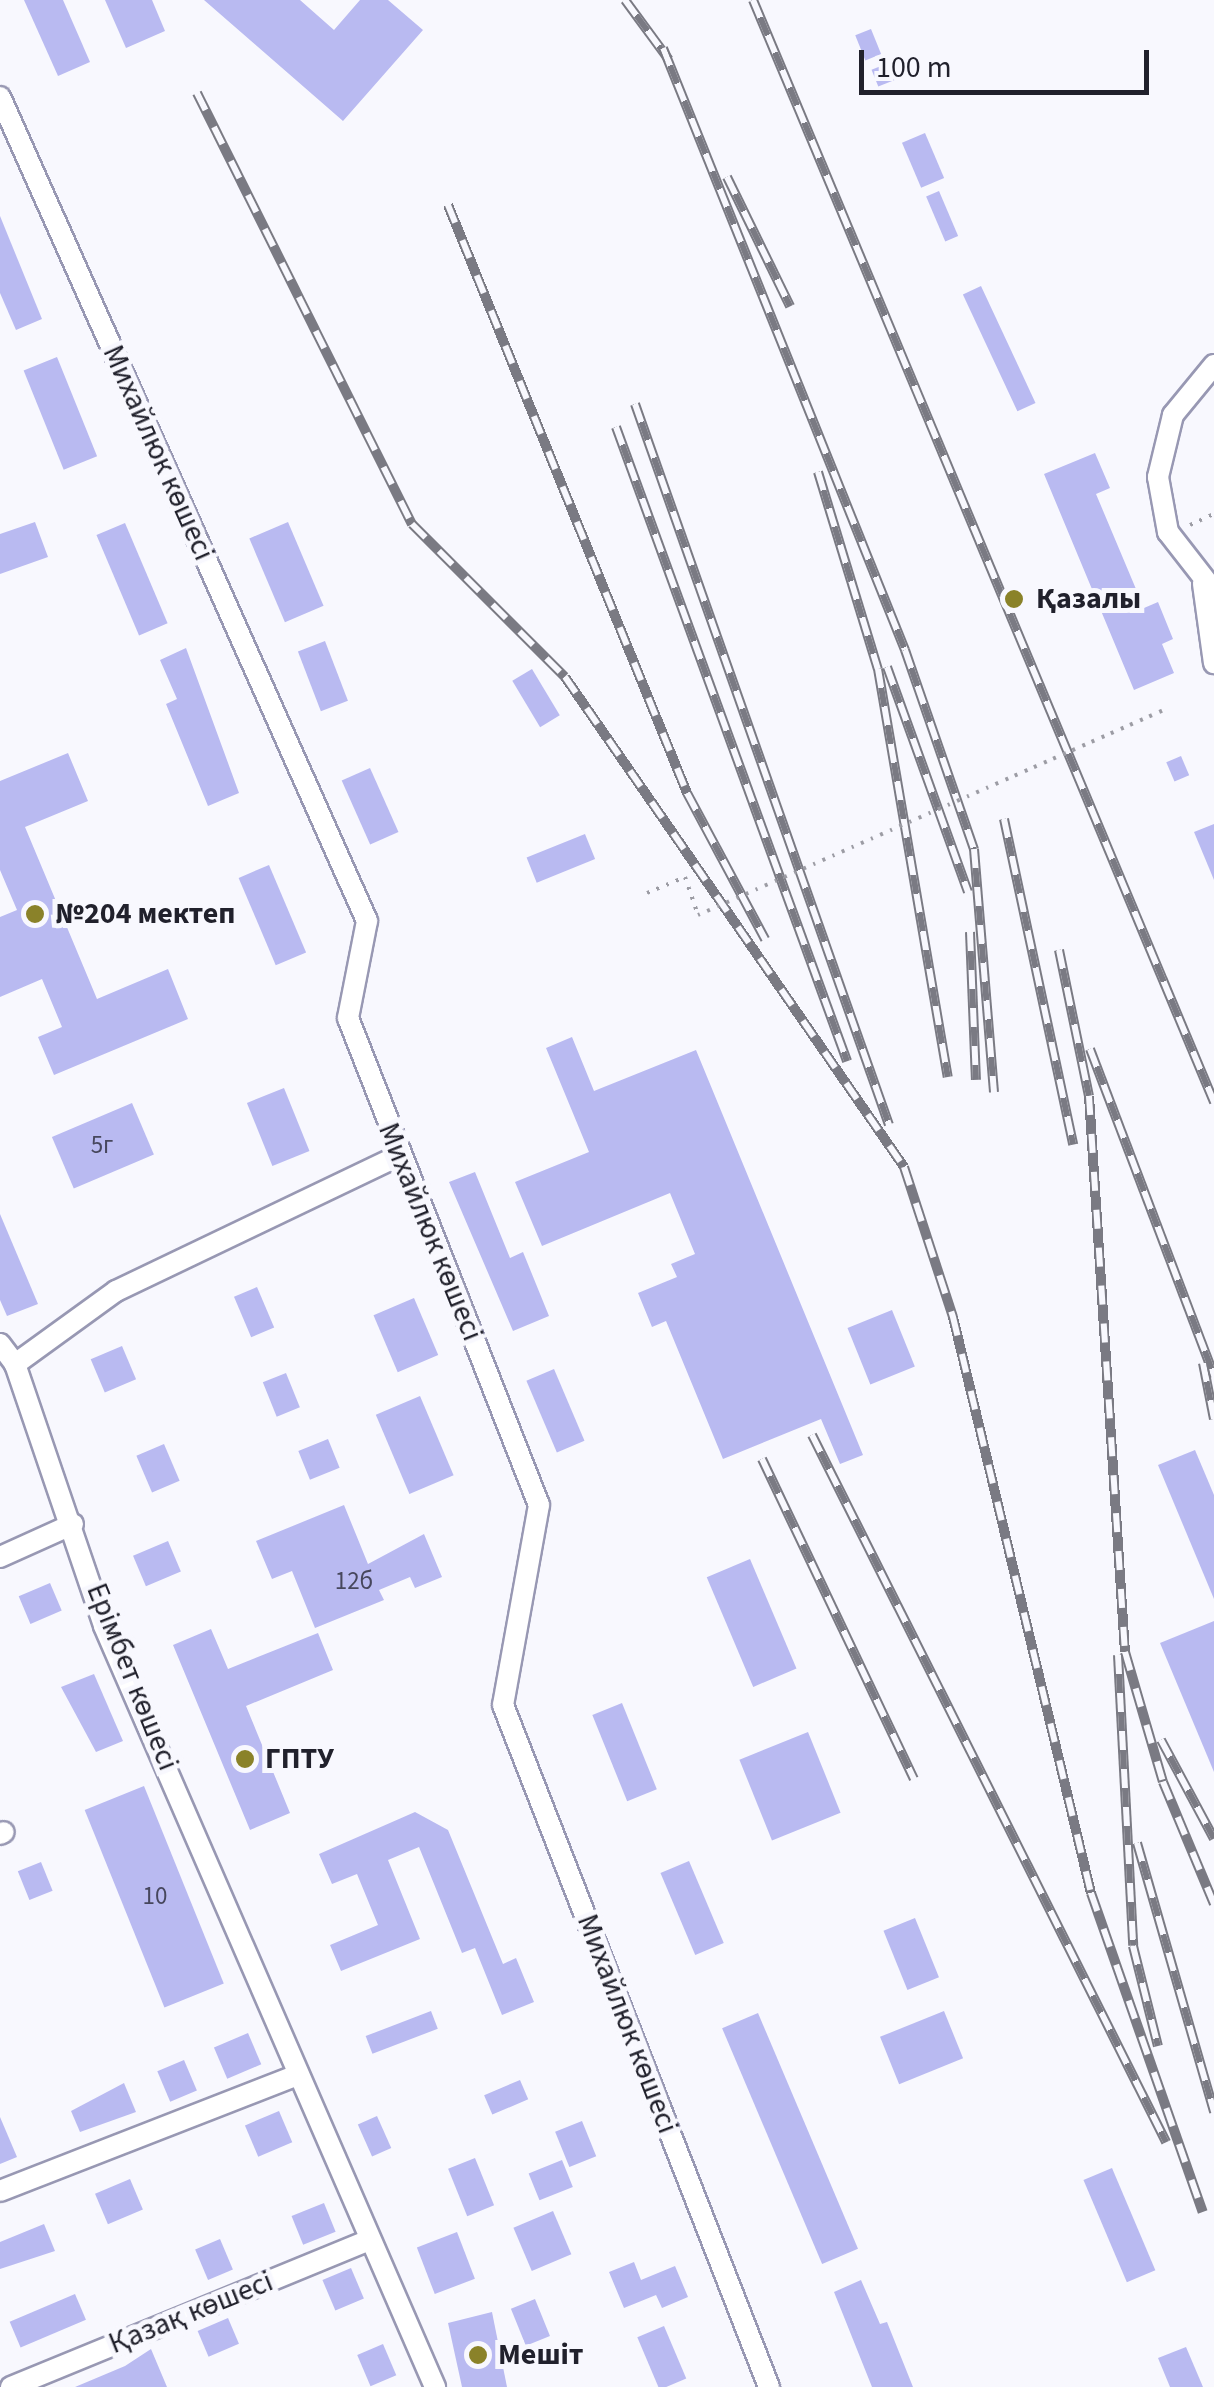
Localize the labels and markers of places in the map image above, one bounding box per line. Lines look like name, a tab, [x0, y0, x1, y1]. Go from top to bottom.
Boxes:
place label: Қазалы	[1036, 581, 1141, 617]
marker: Қазалы	[1001, 586, 1027, 612]
place label: №204 мектеп	[55, 896, 235, 932]
marker: №204 мектеп	[24, 903, 46, 925]
place label: ГПТУ	[265, 1741, 334, 1777]
marker: ГПТУ	[234, 1748, 256, 1770]
place label: Мешіт	[498, 2337, 584, 2373]
marker: Мешіт	[467, 2344, 489, 2366]

